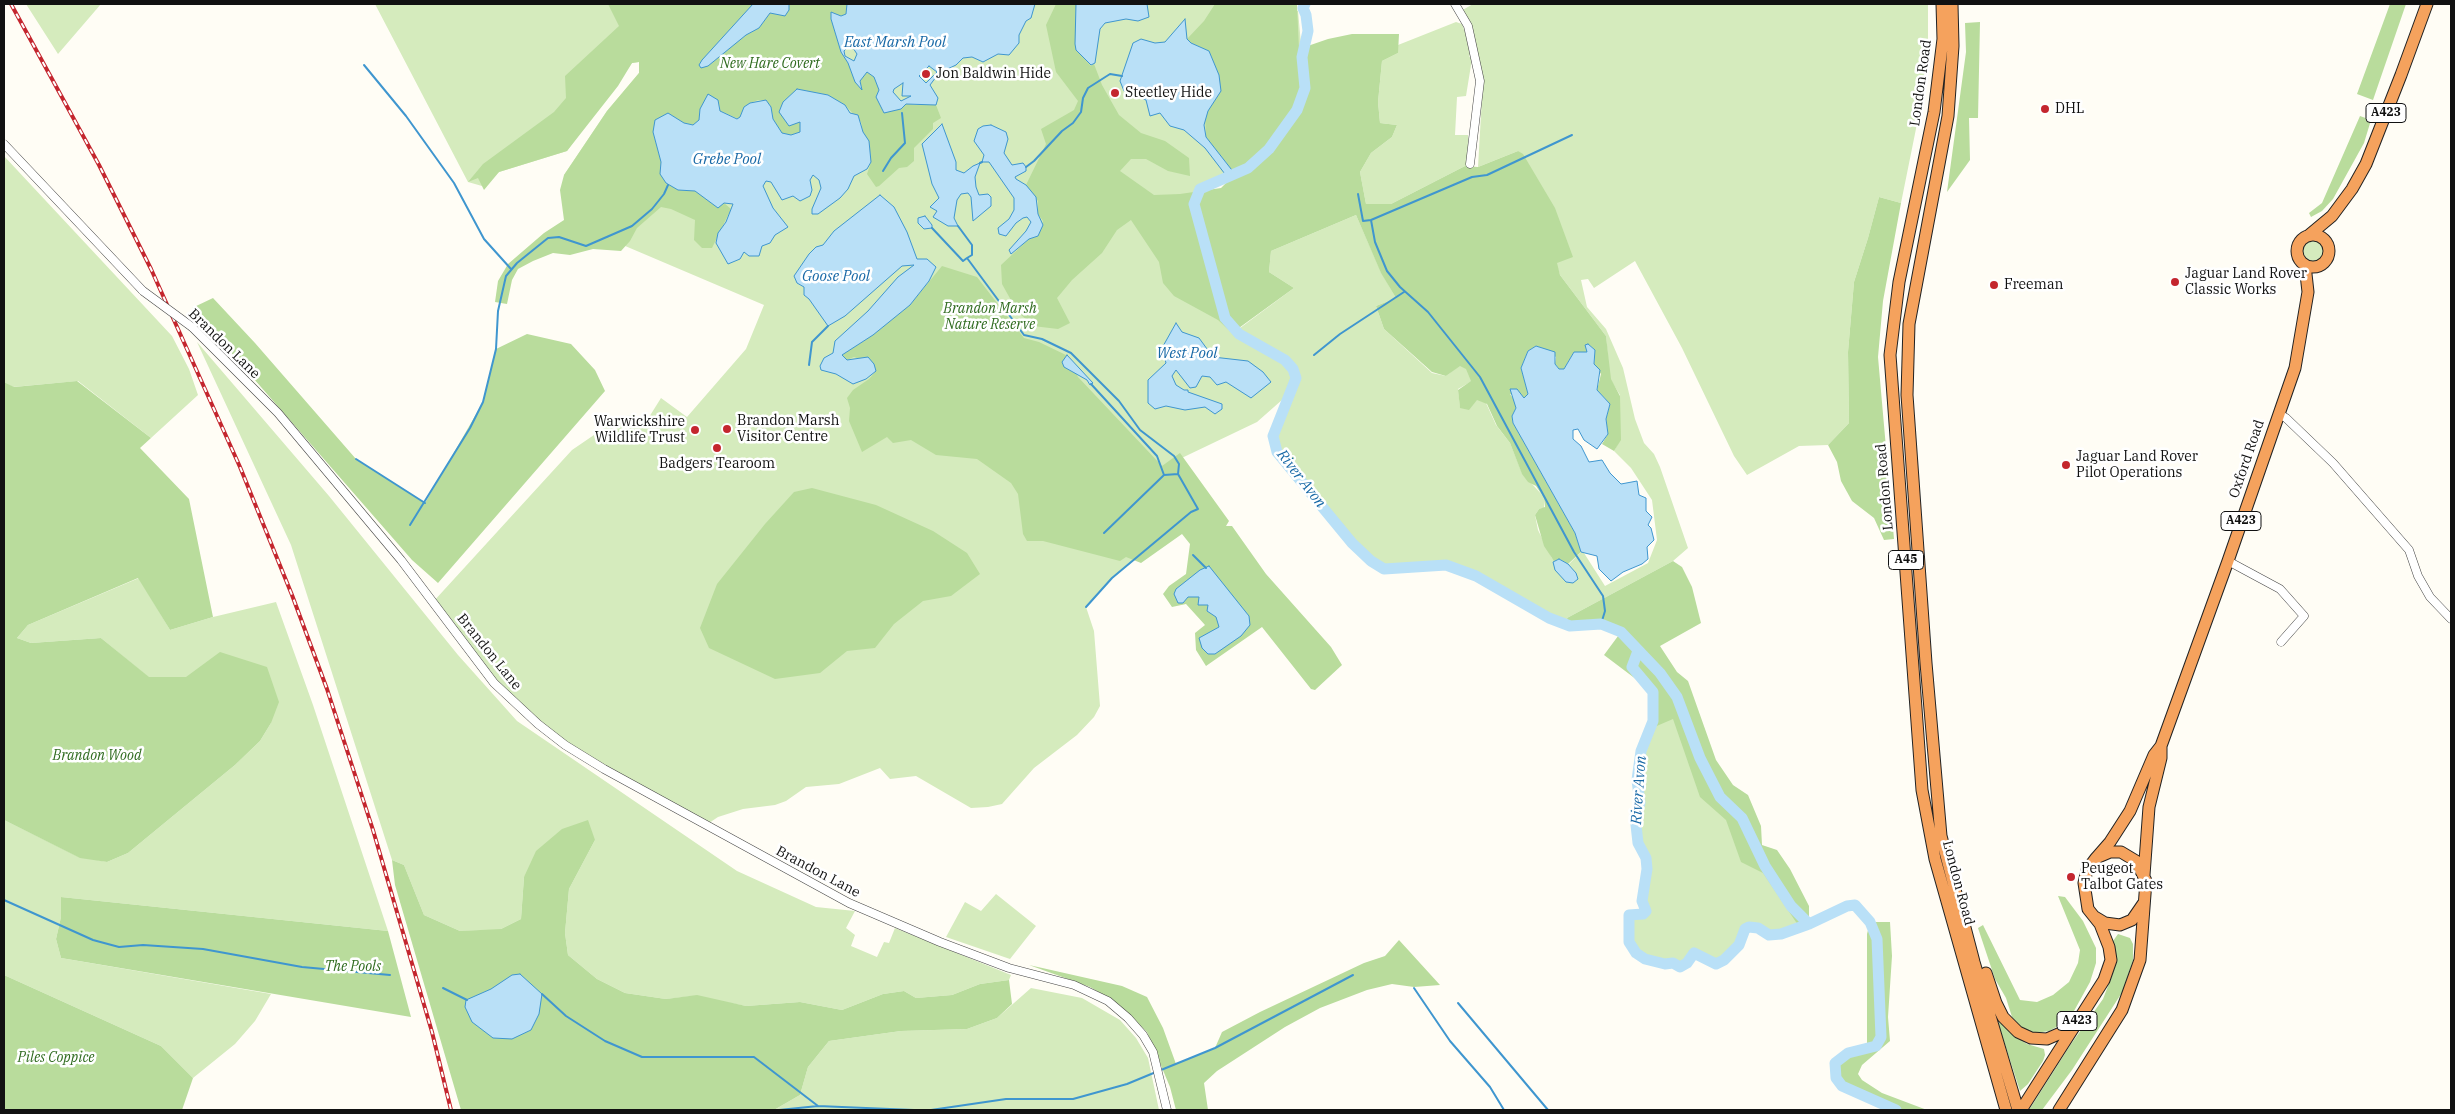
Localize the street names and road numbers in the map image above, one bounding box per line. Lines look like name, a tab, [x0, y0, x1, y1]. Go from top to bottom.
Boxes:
street label: London Road	[1907, 39, 1935, 127]
road number: A423	[2366, 104, 2406, 122]
street label: Brandon Lane	[185, 306, 263, 382]
street label: Oxford Road	[2226, 418, 2268, 500]
street label: London Road	[1873, 443, 1897, 531]
road number: A423	[2221, 512, 2261, 530]
road number: A45	[1888, 550, 1924, 570]
street label: Brandon Lane	[453, 611, 525, 693]
street label: London Road	[1939, 839, 1977, 927]
street label: Brandon Lane	[773, 843, 863, 901]
road number: A423	[2057, 1011, 2097, 1030]

